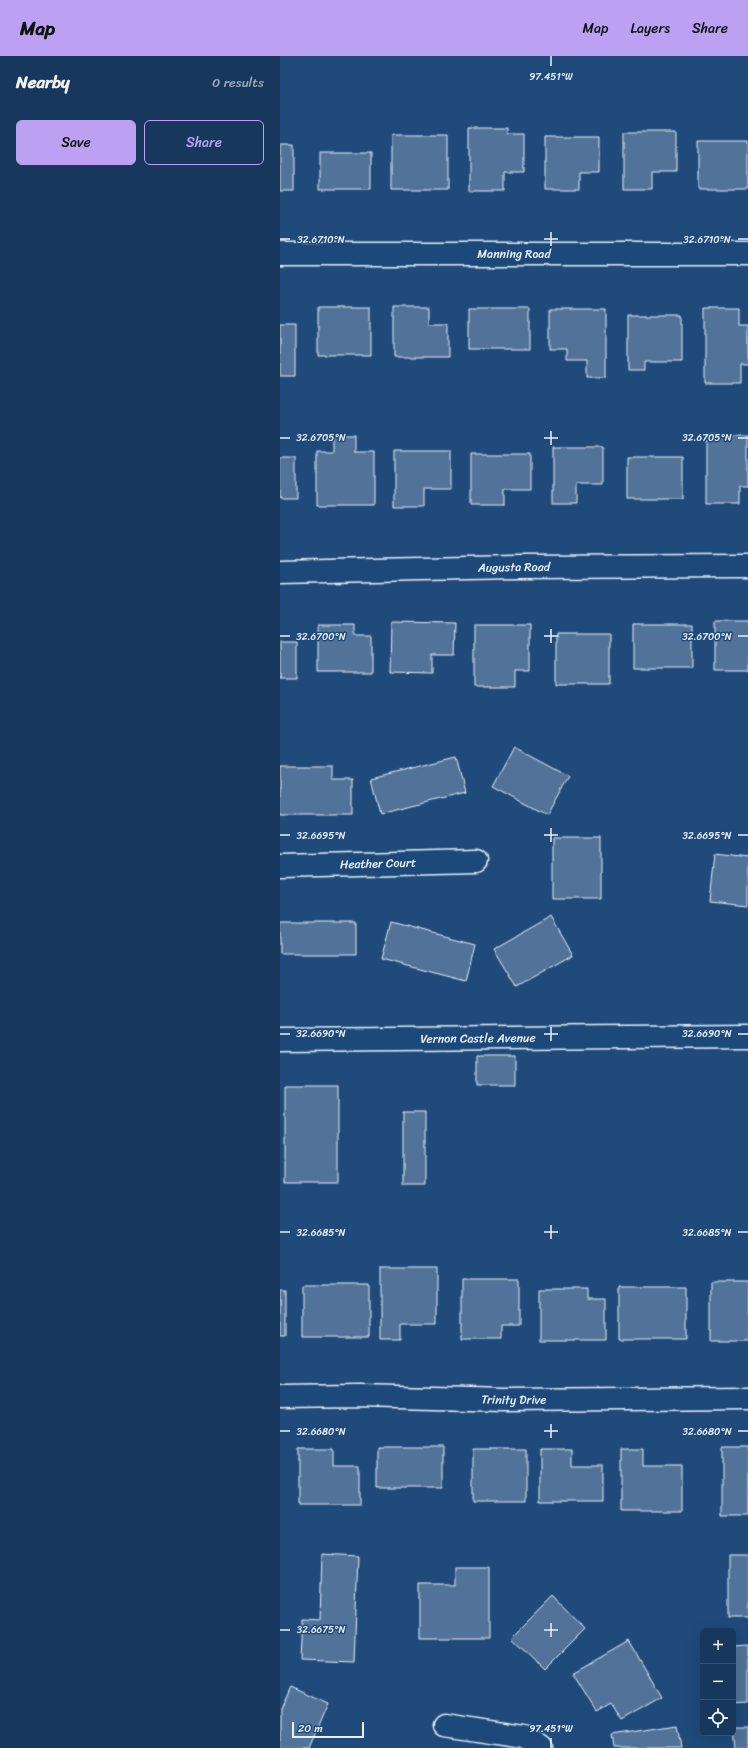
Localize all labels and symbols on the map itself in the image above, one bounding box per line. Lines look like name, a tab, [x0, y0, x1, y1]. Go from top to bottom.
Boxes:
text: 97.451°W	[529, 68, 573, 86]
text: 32.6710°N	[297, 231, 345, 249]
text: 32.6710°N	[683, 231, 731, 249]
street label: Manning Road	[477, 243, 551, 265]
text: 32.6705°N	[296, 429, 346, 447]
text: 32.6705°N	[682, 429, 732, 447]
street label: Augusta Road	[477, 556, 552, 579]
text: 32.6700°N	[296, 628, 346, 646]
text: 32.6700°N	[682, 628, 732, 646]
text: 32.6695°N	[296, 827, 346, 845]
text: 32.6695°N	[682, 827, 732, 845]
street label: Heather Court	[340, 852, 416, 875]
text: 32.6690°N	[296, 1025, 346, 1043]
text: 32.6690°N	[682, 1025, 732, 1043]
street label: Vernon Castle Avenue	[420, 1027, 536, 1050]
text: 32.6685°N	[297, 1224, 346, 1242]
text: 32.6685°N	[683, 1224, 732, 1242]
street label: Trinity Drive	[481, 1388, 547, 1411]
text: 32.6680°N	[296, 1423, 346, 1441]
text: 32.6680°N	[682, 1423, 732, 1441]
text: 32.6675°N	[297, 1621, 345, 1639]
scale bar	[292, 1720, 364, 1739]
text: 97.451°W	[529, 1720, 573, 1738]

